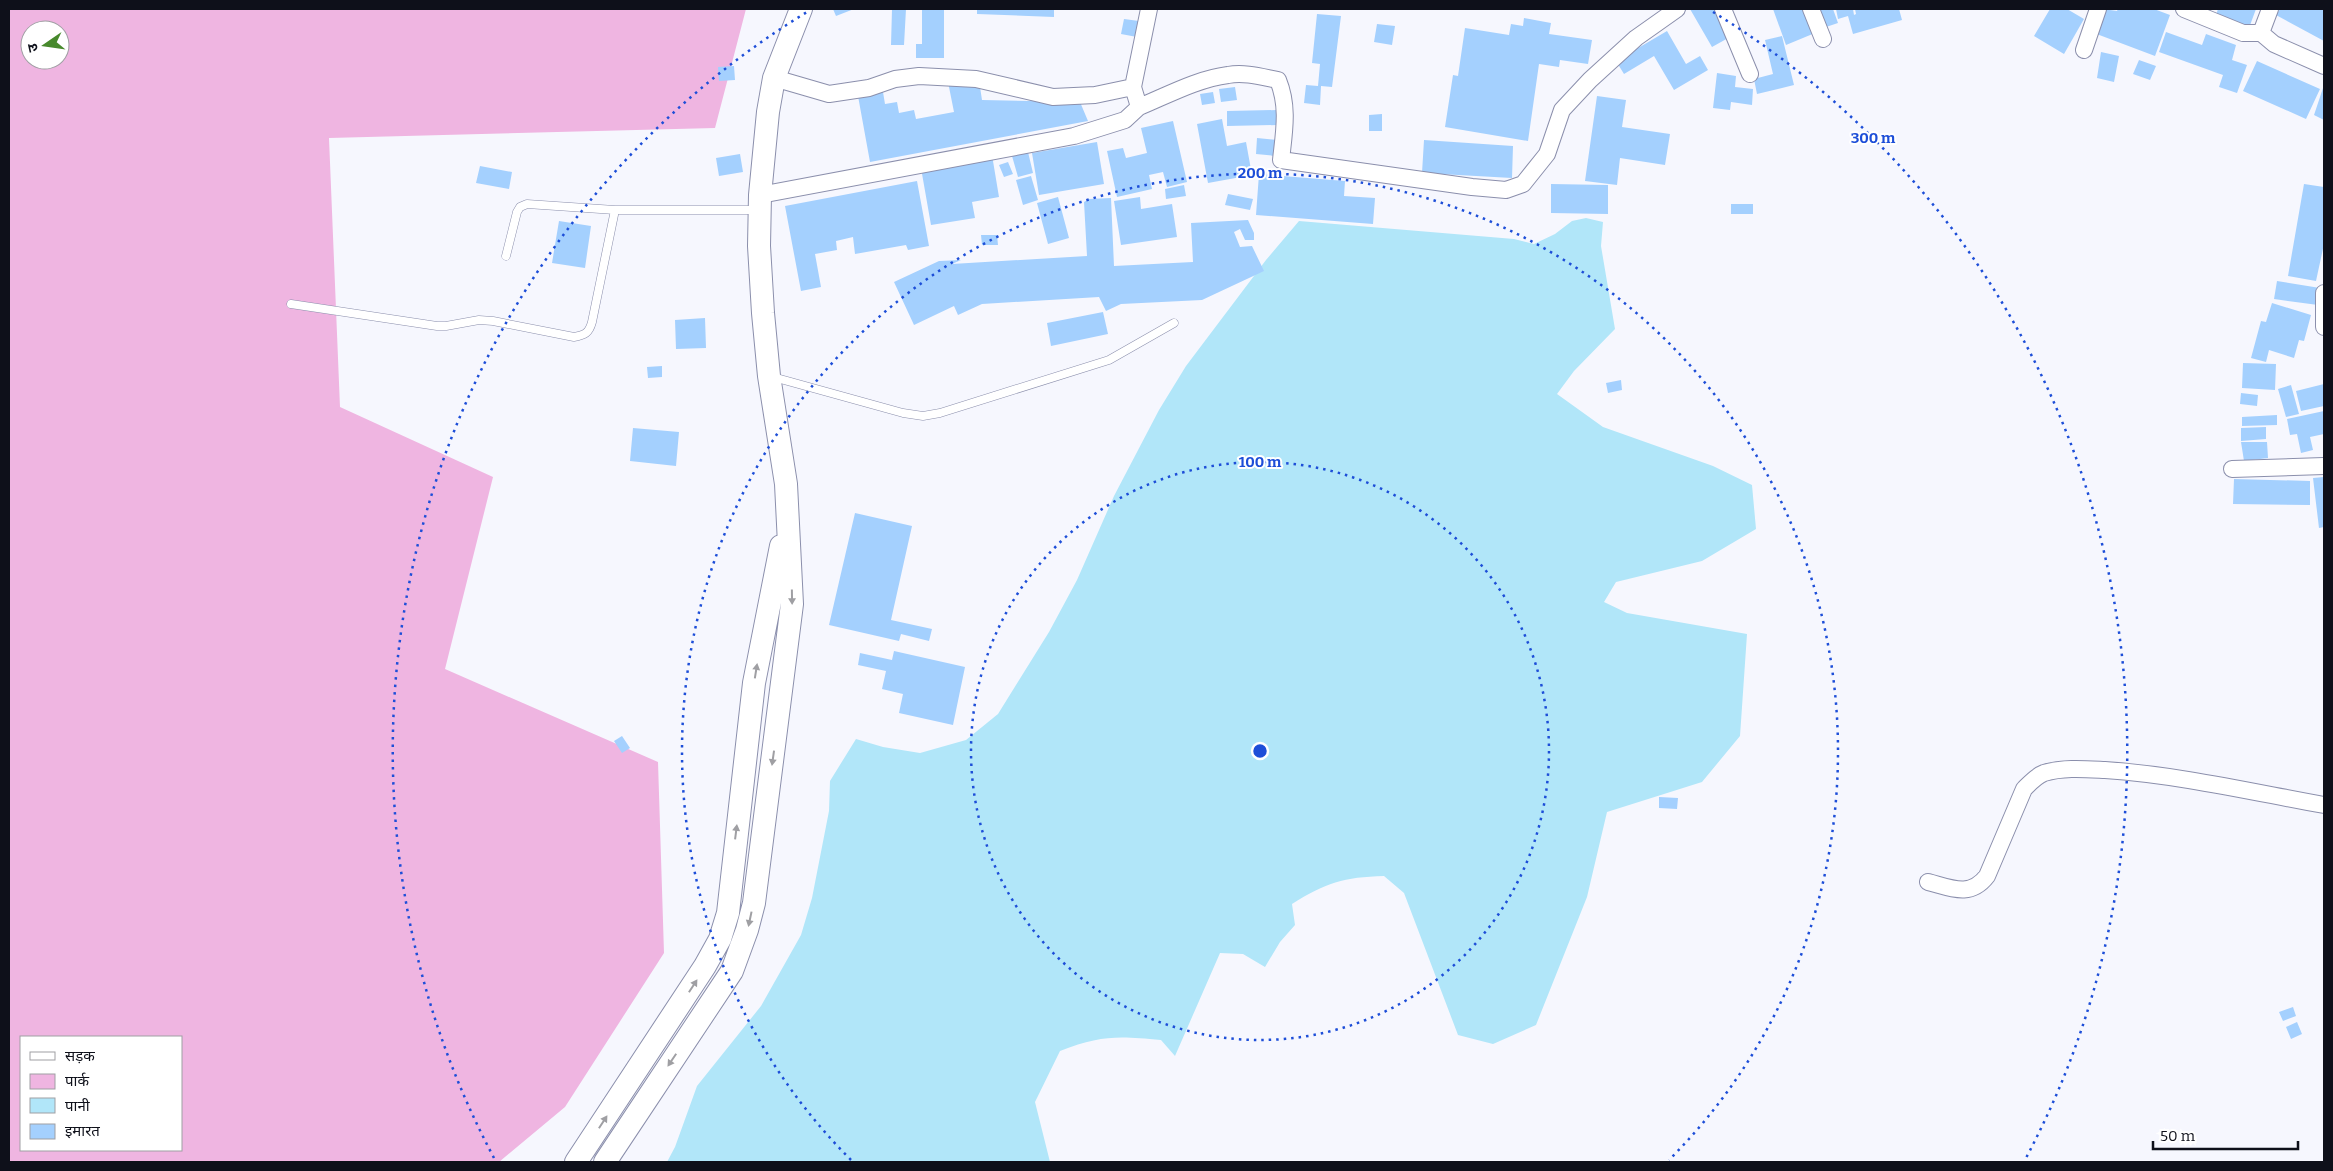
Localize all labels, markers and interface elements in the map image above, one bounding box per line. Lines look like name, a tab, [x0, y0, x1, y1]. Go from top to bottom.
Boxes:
north arrow	[20, 20, 70, 70]
text: उ	[23, 41, 42, 54]
text: 300 m	[1851, 129, 1896, 147]
text: 200 m	[1238, 164, 1283, 182]
text: 100 m	[1239, 453, 1282, 471]
one-way arrow	[788, 589, 796, 605]
one-way arrow	[752, 663, 760, 679]
centre of rings	[1251, 742, 1269, 760]
one-way arrow	[769, 750, 777, 766]
one-way arrow	[732, 824, 740, 840]
one-way arrow	[746, 911, 754, 927]
one-way arrow	[688, 979, 697, 993]
legend	[20, 1036, 182, 1151]
text: सड़क	[65, 1047, 95, 1065]
one-way arrow	[668, 1054, 677, 1067]
text: पार्क	[65, 1072, 89, 1090]
text: पानी	[65, 1097, 91, 1115]
one-way arrow	[598, 1115, 608, 1128]
scale bar	[2153, 1118, 2298, 1150]
text: इमारत	[65, 1122, 100, 1140]
text: 50 m	[2160, 1127, 2196, 1145]

